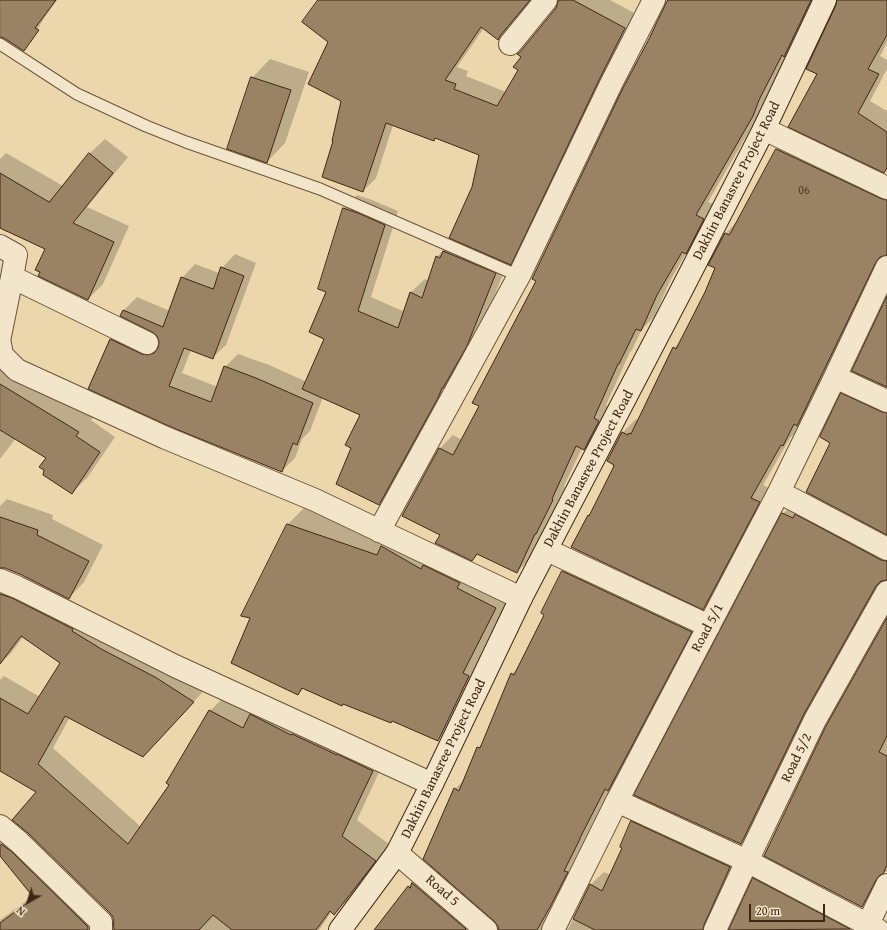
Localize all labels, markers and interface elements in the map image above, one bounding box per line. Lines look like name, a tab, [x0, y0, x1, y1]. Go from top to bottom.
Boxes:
street label: Dakhin Banasree Project Road	[690, 99, 784, 263]
house number: 06	[798, 184, 810, 198]
street label: Dakhin Banasree Project Road	[540, 388, 638, 550]
street label: Road 5/1	[688, 601, 728, 655]
street label: Dakhin Banasree Project Road	[398, 676, 490, 842]
street label: Road 5/2	[778, 731, 816, 785]
street label: Road 5	[422, 872, 462, 910]
north arrow	[8, 882, 48, 922]
scale bar	[751, 896, 827, 922]
text: 20 m	[756, 902, 780, 919]
text: N	[13, 903, 28, 920]

